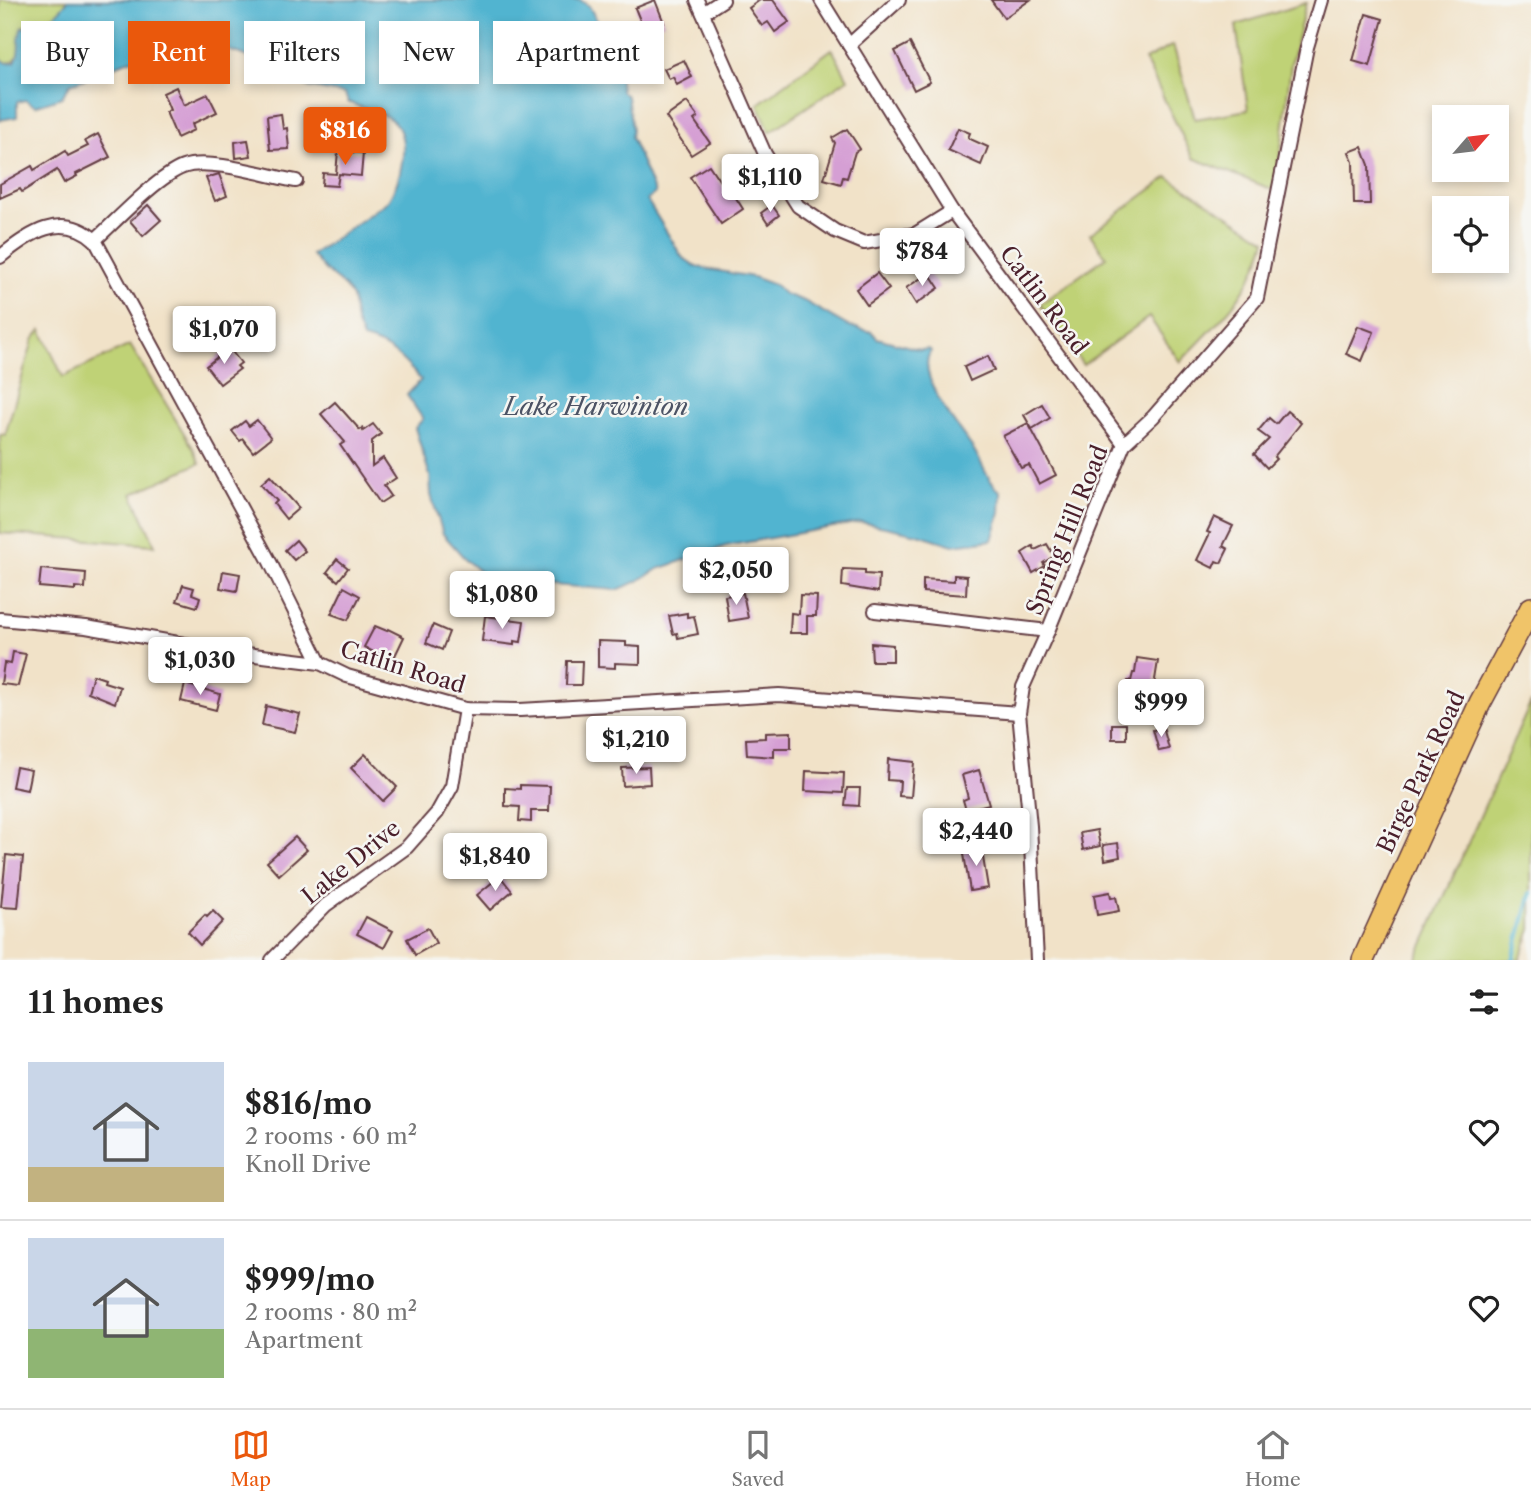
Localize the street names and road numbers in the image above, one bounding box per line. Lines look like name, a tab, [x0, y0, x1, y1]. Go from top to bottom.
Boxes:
street label: Catlin Road	[994, 240, 1094, 360]
street label: Spring Hill Road	[1020, 441, 1114, 619]
street label: Catlin Road	[337, 635, 469, 699]
street label: Birge Park Road	[1371, 686, 1471, 858]
street label: Lake Drive	[296, 814, 406, 910]

